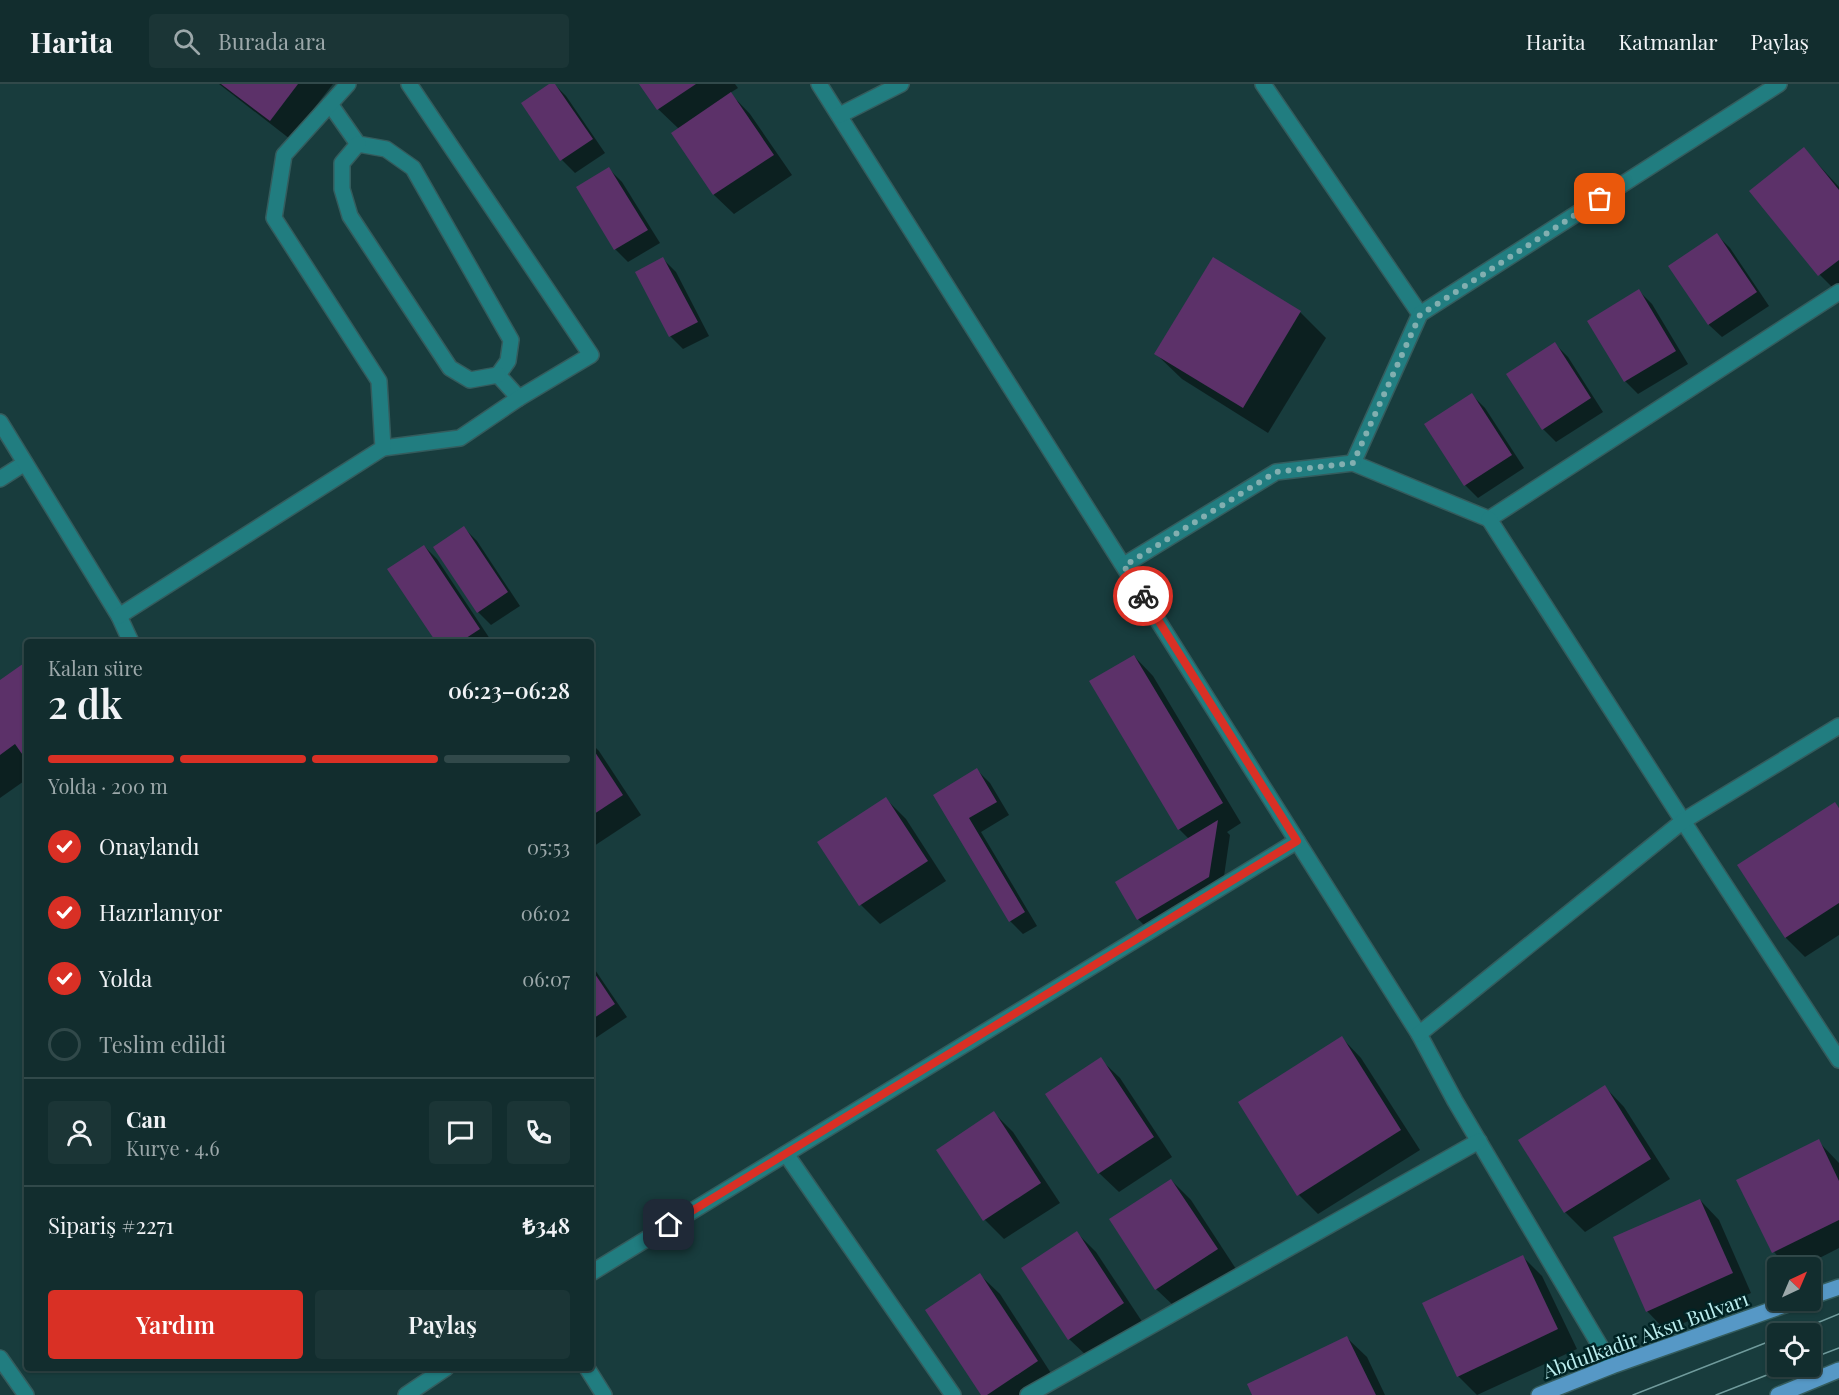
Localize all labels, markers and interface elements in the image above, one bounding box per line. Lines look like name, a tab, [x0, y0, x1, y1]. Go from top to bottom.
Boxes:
search box	[149, 14, 569, 68]
text: Harita	[30, 23, 113, 60]
icon: search	[170, 25, 203, 58]
text: Burada ara	[218, 26, 326, 56]
text: Harita	[1526, 27, 1586, 55]
text: Katmanlar	[1619, 27, 1718, 55]
text: Paylaş	[1751, 27, 1809, 55]
pin	[1574, 173, 1625, 224]
icon: bag	[1583, 182, 1616, 215]
courier	[1113, 566, 1173, 626]
icon: bike	[1127, 580, 1160, 613]
text: Kalan süre	[48, 654, 143, 681]
text: 06:23–06:28	[448, 675, 570, 705]
text: 2 dk	[48, 677, 122, 729]
text: Yolda · 200 m	[48, 772, 168, 799]
icon: check	[48, 830, 81, 863]
text: Onaylandı	[99, 831, 199, 861]
text: 05:53	[527, 833, 570, 860]
icon: check	[48, 896, 81, 929]
text: Hazırlanıyor	[99, 897, 222, 927]
text: 06:02	[521, 899, 570, 926]
icon: check	[48, 962, 81, 995]
text: Yolda	[99, 963, 152, 993]
text: 06:07	[522, 965, 570, 992]
text: Teslim edildi	[99, 1029, 226, 1059]
button: person	[48, 1101, 111, 1164]
button: chat	[429, 1101, 492, 1164]
button: phone	[507, 1101, 570, 1164]
text: Can	[126, 1104, 166, 1134]
text: Kurye · 4.6	[126, 1134, 220, 1161]
pin	[643, 1199, 694, 1250]
icon: home	[652, 1208, 685, 1241]
text: Sipariş #2271	[48, 1210, 174, 1240]
text: ₺348	[523, 1210, 570, 1240]
north arrow	[1767, 1257, 1821, 1311]
map controls	[1767, 1257, 1821, 1377]
street label: Abdulkadir Aksu Bulvarı	[1537, 1284, 1752, 1384]
button: Yardım	[48, 1290, 303, 1359]
button: Paylaş	[315, 1290, 570, 1359]
button: locate	[1767, 1323, 1821, 1377]

